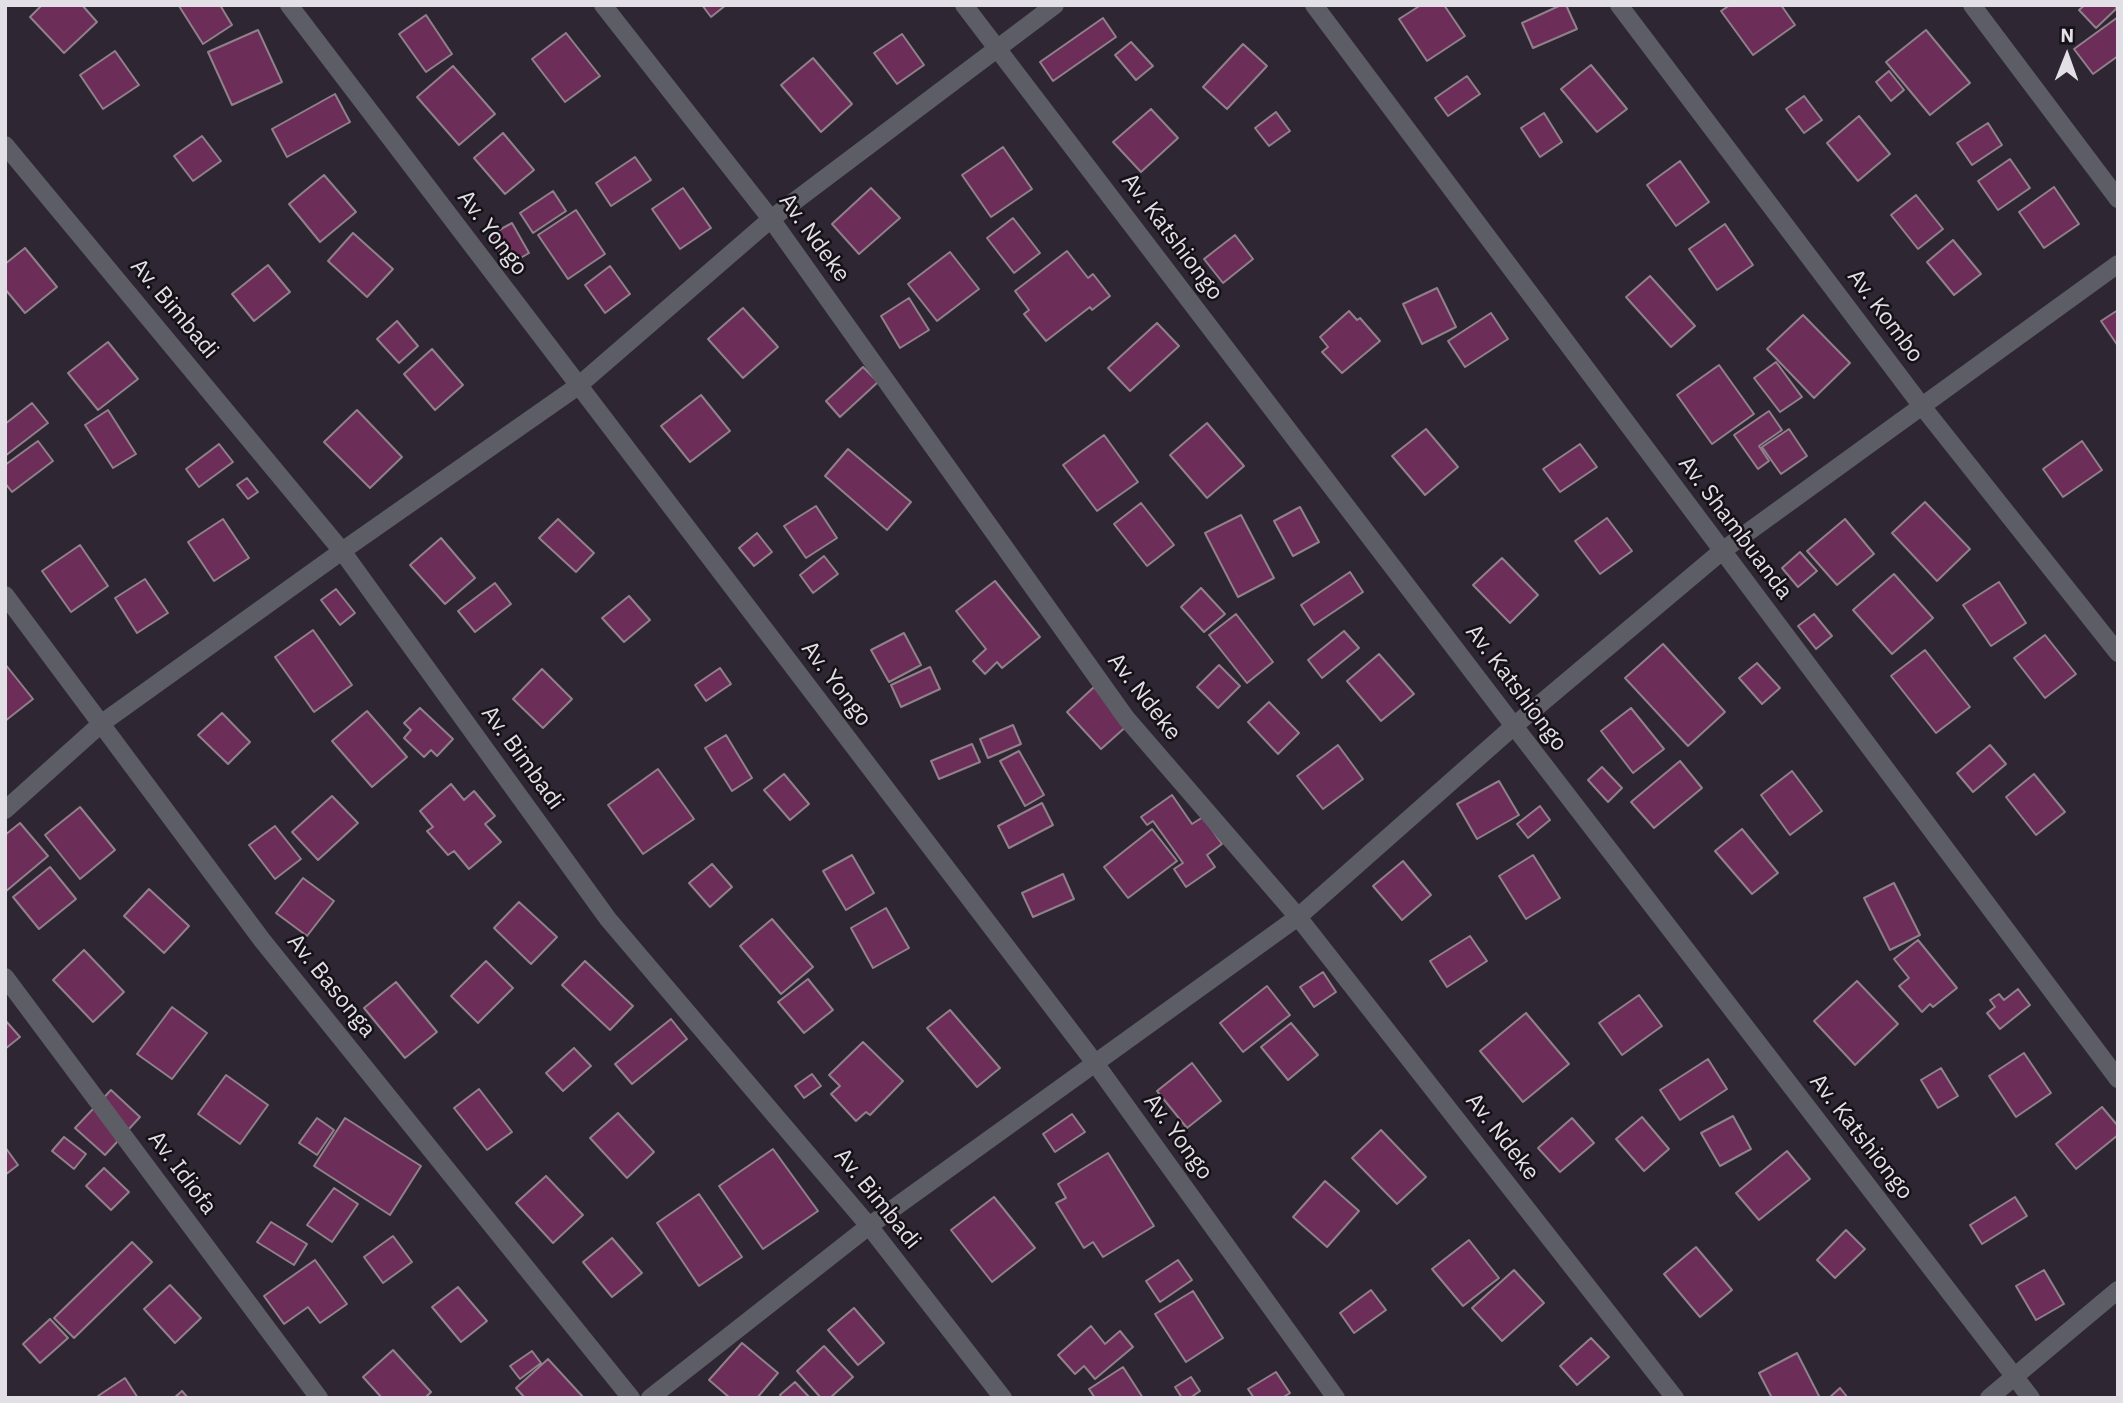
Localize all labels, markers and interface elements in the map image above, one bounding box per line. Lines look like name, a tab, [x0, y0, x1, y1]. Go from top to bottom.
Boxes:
north arrow	[2032, 21, 2102, 91]
text: N	[2060, 23, 2074, 47]
street label: Av. Katshiongo	[1115, 168, 1229, 306]
street label: Av. Yongo	[451, 185, 533, 281]
street label: Av. Ndeke	[773, 188, 855, 288]
street label: Av. Bimbadi	[124, 253, 224, 365]
street label: Av. Kombo	[1841, 264, 1929, 368]
street label: Av. Shambuanda	[1672, 451, 1798, 605]
street label: Av. Katshiongo	[1459, 619, 1573, 757]
street label: Av. Yongo	[795, 636, 877, 732]
street label: Av. Ndeke	[1101, 648, 1187, 746]
street label: Av. Bimbadi	[475, 701, 569, 815]
street label: Av. Basonga	[281, 929, 381, 1043]
street label: Av. Katshiongo	[1803, 1069, 1919, 1205]
street label: Av. Ndeke	[1459, 1088, 1545, 1186]
street label: Av. Yongo	[1138, 1089, 1218, 1185]
street label: Av. Idiofa	[142, 1126, 222, 1220]
street label: Av. Bimbadi	[828, 1143, 926, 1255]

